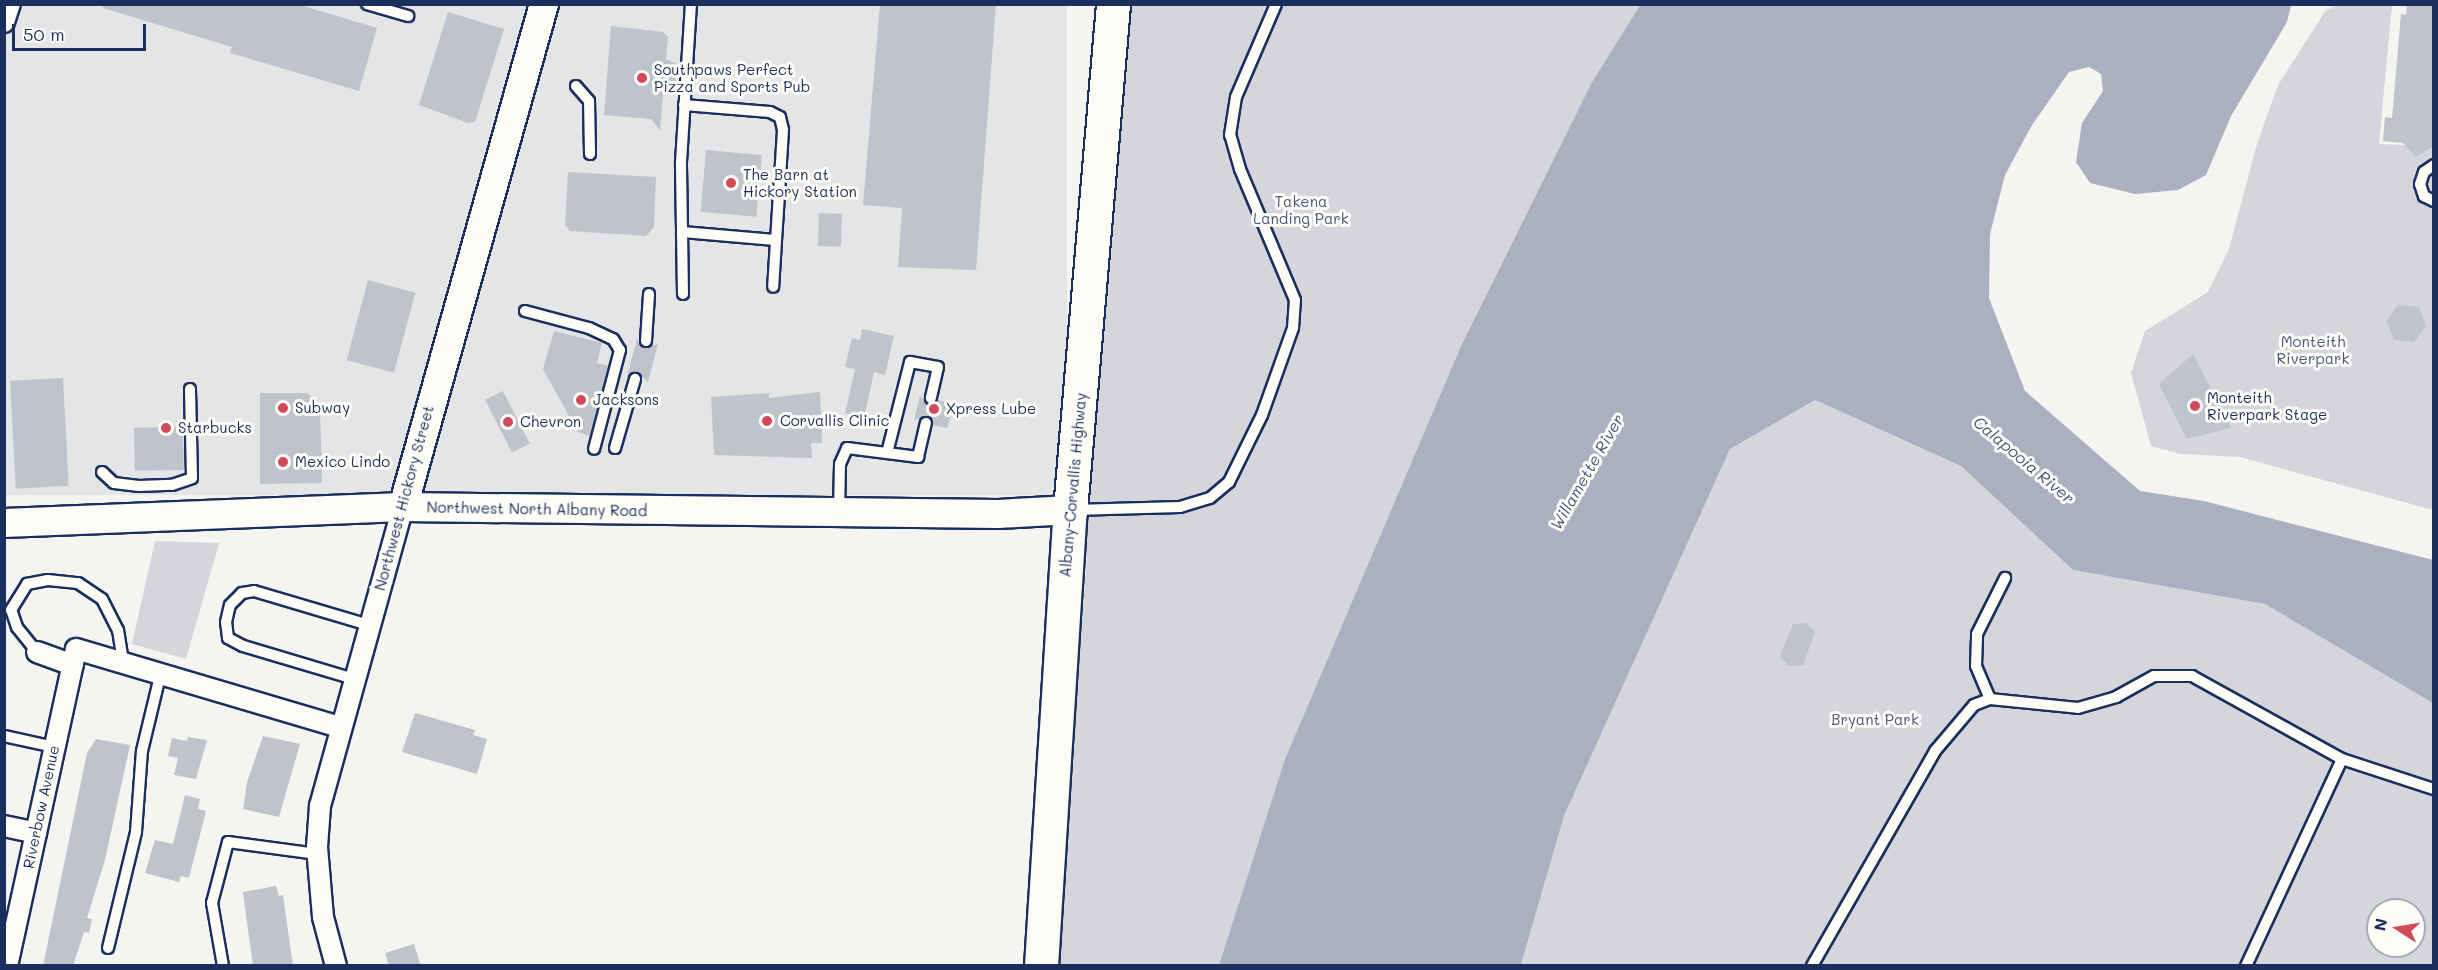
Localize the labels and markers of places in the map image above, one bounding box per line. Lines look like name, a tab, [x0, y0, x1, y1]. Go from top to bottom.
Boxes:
place label: Southpaws Perfect Pizza and Sports Pub	[654, 60, 810, 95]
marker: Southpaws Perfect Pizza and Sports Pub	[635, 71, 649, 85]
place label: The Barn at Hickory Station	[743, 165, 857, 200]
marker: The Barn at Hickory Station	[724, 176, 738, 190]
place label: Monteith Riverpark Stage	[2207, 388, 2327, 423]
place label: Jacksons	[593, 391, 659, 409]
marker: Jacksons	[574, 393, 588, 407]
place label: Subway	[295, 399, 350, 417]
marker: Monteith Riverpark Stage	[2188, 399, 2202, 413]
place label: Xpress Lube	[946, 400, 1036, 418]
marker: Subway	[276, 401, 290, 415]
marker: Xpress Lube	[927, 402, 941, 416]
marker: Corvallis Clinic	[758, 412, 776, 430]
place label: Corvallis Clinic	[780, 412, 889, 430]
place label: Chevron	[520, 413, 581, 431]
marker: Chevron	[501, 415, 515, 429]
place label: Starbucks	[178, 419, 252, 437]
marker: Starbucks	[159, 421, 173, 435]
place label: Mexico Lindo	[295, 453, 390, 471]
marker: Mexico Lindo	[276, 455, 290, 469]

